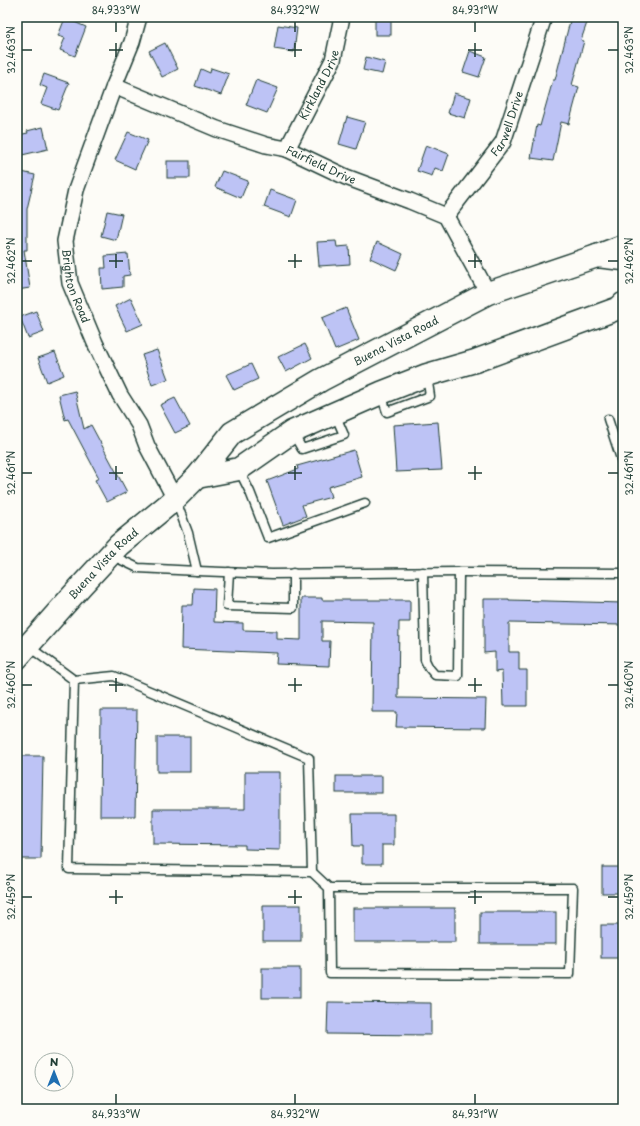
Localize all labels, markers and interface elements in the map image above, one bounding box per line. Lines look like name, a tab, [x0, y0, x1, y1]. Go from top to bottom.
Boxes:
text: 84.933°W	[92, 2, 141, 17]
text: 84.932°W	[271, 2, 320, 17]
text: 84.931°W	[452, 2, 499, 17]
text: 32.463°N	[3, 26, 18, 74]
text: 32.463°N	[621, 26, 636, 74]
street label: Kirkland Drive	[294, 48, 343, 123]
street label: Farwell Drive	[486, 88, 527, 160]
street label: Fairfield Drive	[283, 141, 359, 188]
text: 32.462°N	[3, 237, 18, 285]
text: 32.462°N	[621, 237, 636, 285]
street label: Brighton Road	[58, 248, 95, 326]
street label: Buena Vista Road	[350, 311, 442, 370]
text: 32.461°N	[3, 450, 18, 495]
text: 32.461°N	[621, 450, 636, 495]
street label: Buena Vista Road	[64, 523, 142, 603]
text: 32.460°N	[3, 661, 18, 709]
text: 32.460°N	[621, 661, 636, 709]
text: 32.459°N	[3, 874, 18, 920]
text: 32.459°N	[621, 874, 636, 920]
north arrow	[34, 1052, 74, 1092]
text: N	[50, 1053, 59, 1070]
text: 84.933°W	[92, 1106, 141, 1121]
text: 84.932°W	[271, 1106, 320, 1121]
text: 84.931°W	[452, 1106, 499, 1121]

